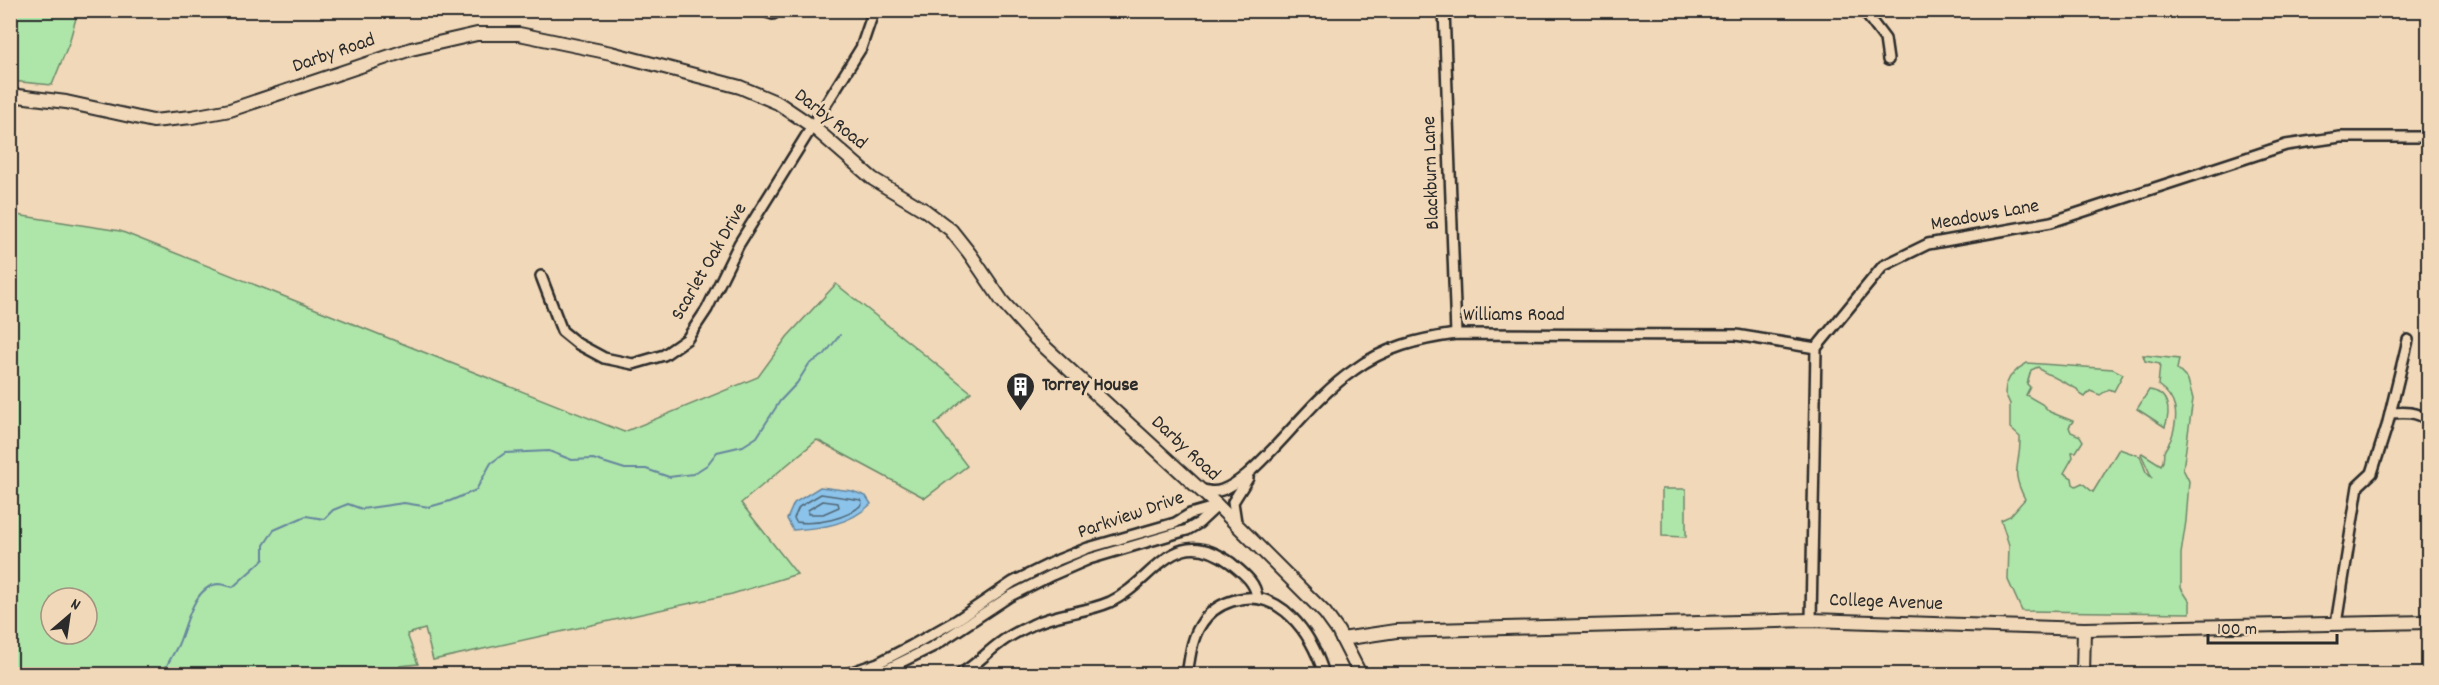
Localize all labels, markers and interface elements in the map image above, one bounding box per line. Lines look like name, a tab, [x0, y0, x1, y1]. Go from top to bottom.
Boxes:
street label: Darby Road	[289, 27, 379, 81]
street label: Darby Road	[788, 83, 872, 157]
street label: Blackburn Lane	[1416, 115, 1448, 230]
street label: Meadows Lane	[1929, 193, 2042, 239]
street label: Scarlet Oak Drive	[665, 198, 755, 326]
street label: Williams Road	[1463, 302, 1565, 330]
building icon: Torrey House	[1005, 370, 1037, 412]
place label: Torrey House	[1042, 372, 1139, 400]
street label: Darby Road	[1144, 409, 1226, 489]
street label: Parkview Drive	[1074, 485, 1188, 547]
north arrow	[39, 586, 99, 646]
street label: College Avenue	[1829, 587, 1944, 619]
text: N	[66, 593, 84, 617]
scale bar	[2208, 607, 2337, 645]
text: 100 m	[2217, 618, 2257, 643]

